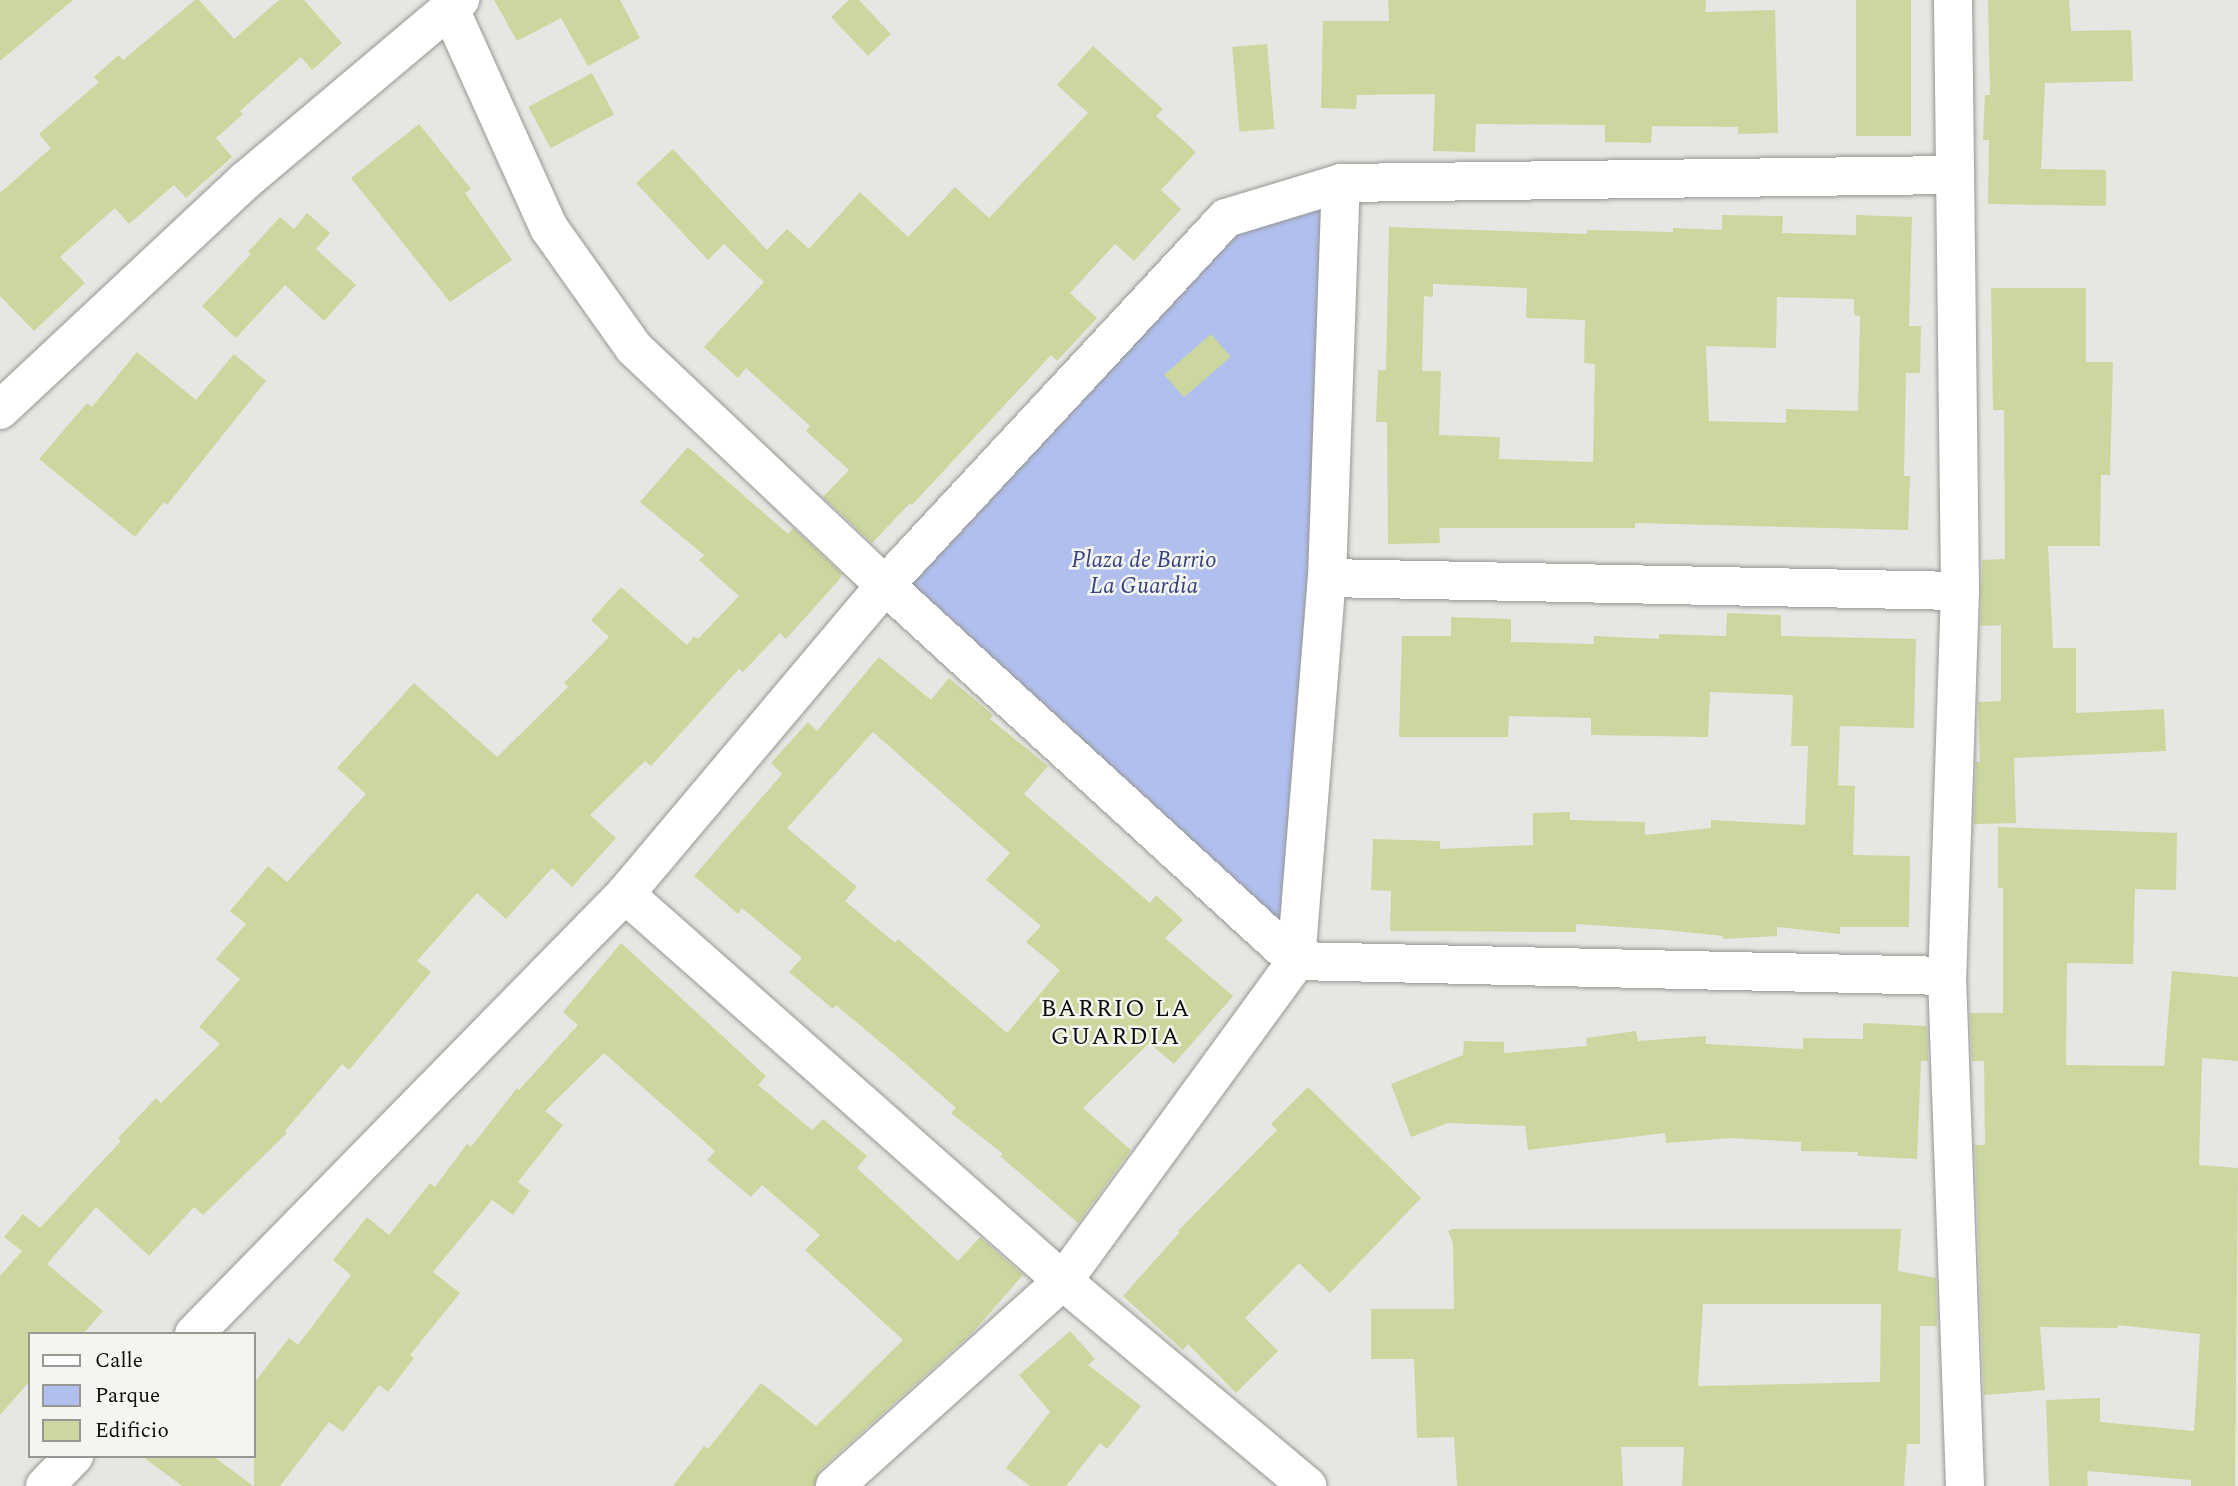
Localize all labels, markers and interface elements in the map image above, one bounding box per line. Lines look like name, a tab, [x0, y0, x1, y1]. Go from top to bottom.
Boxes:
park label: Plaza de Barrio La Guardia	[1071, 547, 1217, 601]
district label: BARRIO LA GUARDIA	[1042, 996, 1190, 1052]
legend	[28, 1332, 256, 1458]
text: Calle	[95, 1345, 143, 1377]
text: Parque	[95, 1380, 160, 1412]
text: Edificio	[95, 1415, 169, 1447]

